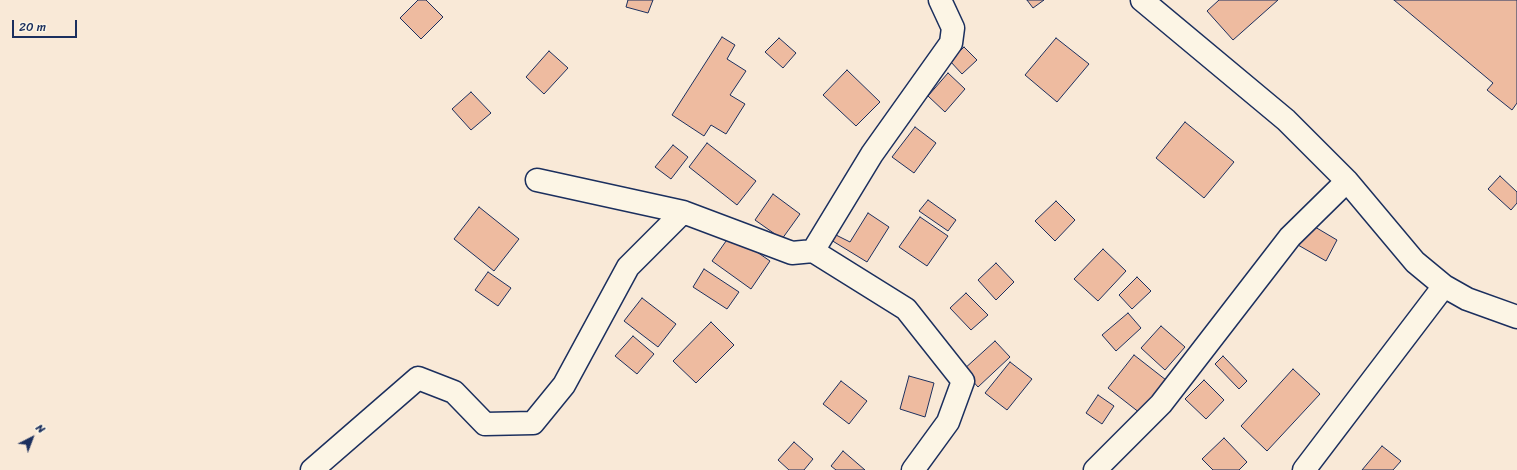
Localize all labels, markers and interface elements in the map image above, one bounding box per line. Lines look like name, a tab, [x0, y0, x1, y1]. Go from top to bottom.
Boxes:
scale bar	[14, 12, 79, 38]
text: 20 m	[19, 16, 46, 38]
north arrow	[12, 418, 52, 458]
text: N	[31, 419, 50, 438]

